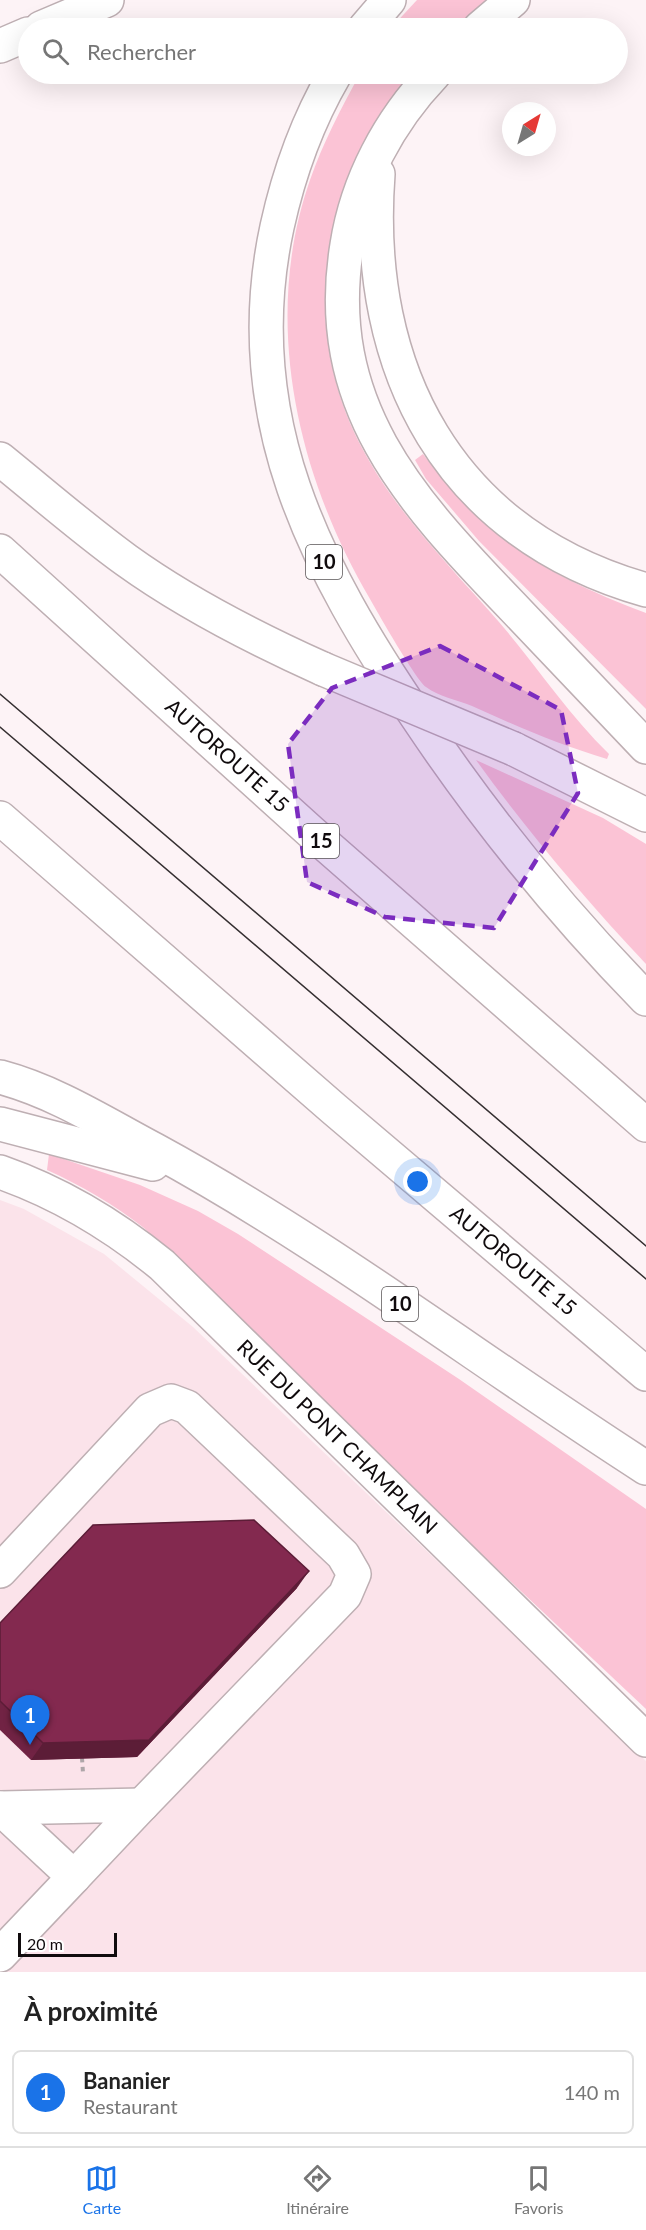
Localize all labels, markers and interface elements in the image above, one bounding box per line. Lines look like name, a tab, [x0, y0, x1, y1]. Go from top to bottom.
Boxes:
search box	[18, 18, 628, 84]
icon: search	[39, 35, 72, 68]
text: Rechercher	[87, 38, 196, 65]
north arrow	[502, 102, 556, 156]
road number: 10	[306, 545, 342, 579]
street label: AUTOROUTE 15	[161, 693, 295, 817]
road number: 15	[303, 824, 339, 858]
your location	[403, 1167, 432, 1196]
street label: AUTOROUTE 15	[446, 1200, 582, 1320]
road number: 10	[382, 1287, 418, 1321]
street label: RUE DU PONT CHAMPLAIN	[233, 1334, 443, 1538]
pin: 1	[10, 1696, 50, 1745]
scale bar	[18, 1930, 117, 1958]
text: 20 m	[27, 1934, 63, 1953]
text: À proximité	[24, 1995, 158, 2027]
text: Bananier	[83, 2067, 170, 2094]
text: 1	[40, 2080, 51, 2104]
text: 140 m	[564, 2080, 620, 2104]
text: Restaurant	[83, 2094, 178, 2118]
tab: Carte	[83, 2162, 121, 2217]
tab: Itinéraire	[286, 2162, 349, 2217]
tab: Favoris	[514, 2162, 563, 2217]

